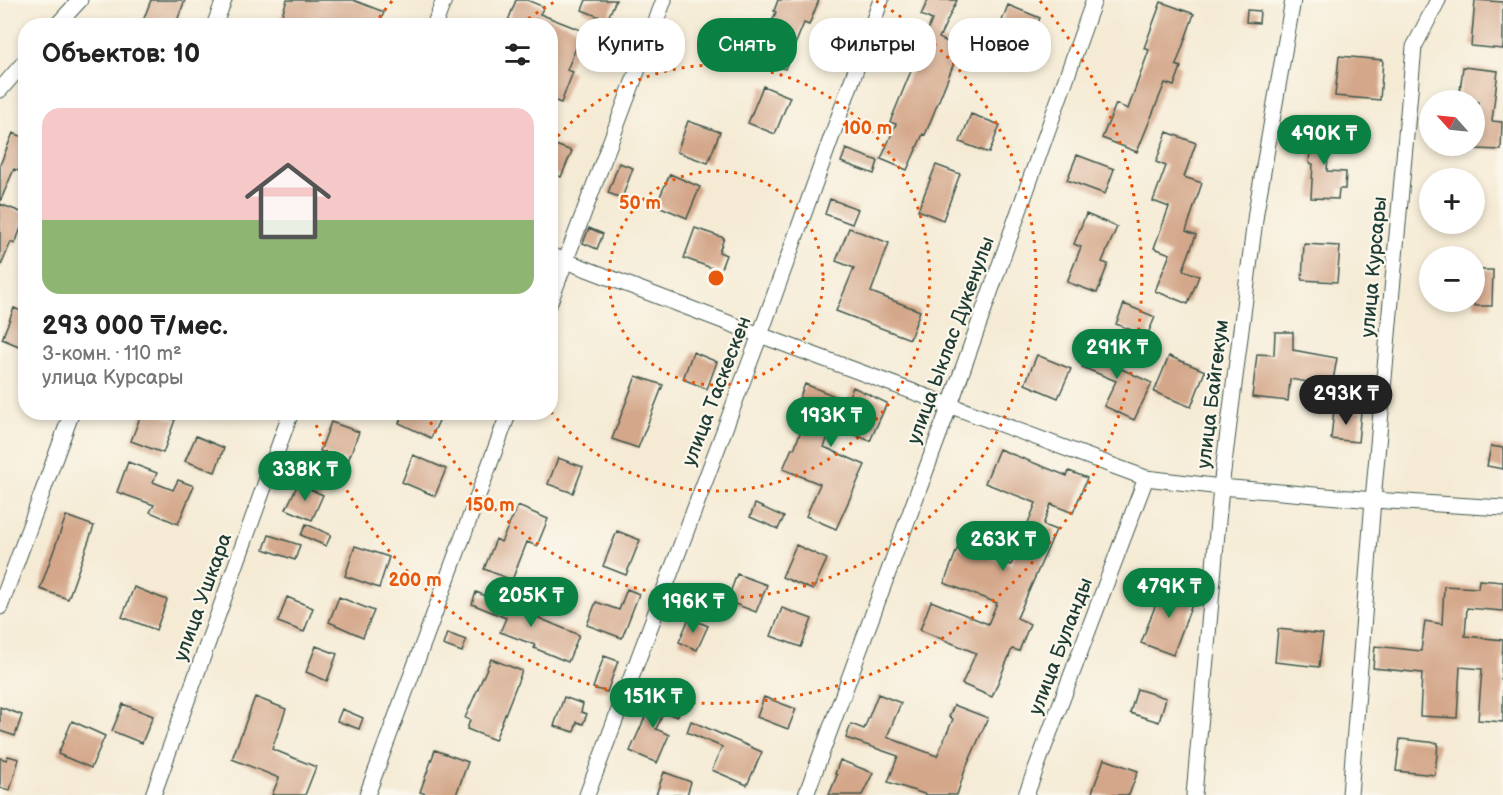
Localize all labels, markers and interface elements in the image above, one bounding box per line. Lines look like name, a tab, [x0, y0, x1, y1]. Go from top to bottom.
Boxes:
chip: Купить	[576, 18, 685, 72]
chip: Снять	[697, 18, 797, 72]
chip: Фильтры	[809, 18, 936, 72]
chip: Новое	[948, 18, 1051, 72]
icon: filters	[501, 38, 534, 71]
text: Объектов: 10	[42, 39, 200, 70]
north arrow	[1419, 90, 1485, 156]
map controls	[1419, 90, 1485, 312]
pin: 490K ₸	[1275, 115, 1373, 166]
text: 100 m	[842, 118, 892, 139]
text: 490K ₸	[1291, 122, 1357, 146]
icon: home	[234, 147, 342, 255]
button: +	[1419, 168, 1485, 234]
text: 50 m	[619, 193, 661, 214]
street label: улица Курсары	[1356, 196, 1392, 339]
street label: улица Ыклас Дукенулы	[902, 233, 1000, 447]
button: −	[1419, 246, 1485, 312]
centre of rings	[706, 268, 726, 288]
text: 293 000 ₸/мес.	[42, 311, 228, 342]
street label: улица Таскескен	[677, 313, 757, 470]
street label: улица Байгекум	[1192, 318, 1234, 470]
pin: 291K ₸	[1068, 329, 1166, 380]
text: 291K ₸	[1086, 336, 1148, 360]
text: 3-комн. · 110 m²	[42, 342, 182, 366]
text: улица Курсары	[42, 366, 183, 390]
pin: 293K ₸	[1297, 375, 1395, 426]
text: 293K ₸	[1313, 382, 1379, 406]
pin: 193K ₸	[782, 397, 880, 448]
text: 193K ₸	[800, 404, 862, 428]
pin: 338K ₸	[256, 451, 354, 502]
text: 338K ₸	[272, 458, 338, 482]
text: 150 m	[465, 495, 515, 516]
pin: 263K ₸	[954, 521, 1052, 572]
text: 263K ₸	[970, 528, 1036, 552]
street label: улица Ушкара	[169, 530, 237, 665]
pin: 479K ₸	[1120, 568, 1218, 619]
text: 200 m	[388, 570, 442, 591]
street label: улица Буланды	[1024, 574, 1098, 718]
text: 479K ₸	[1137, 575, 1201, 599]
pin: 205K ₸	[482, 577, 580, 628]
pin: 196K ₸	[644, 583, 742, 634]
text: 205K ₸	[498, 584, 564, 608]
text: 196K ₸	[662, 590, 724, 614]
pin: 151K ₸	[604, 678, 702, 729]
text: 151K ₸	[624, 685, 682, 709]

